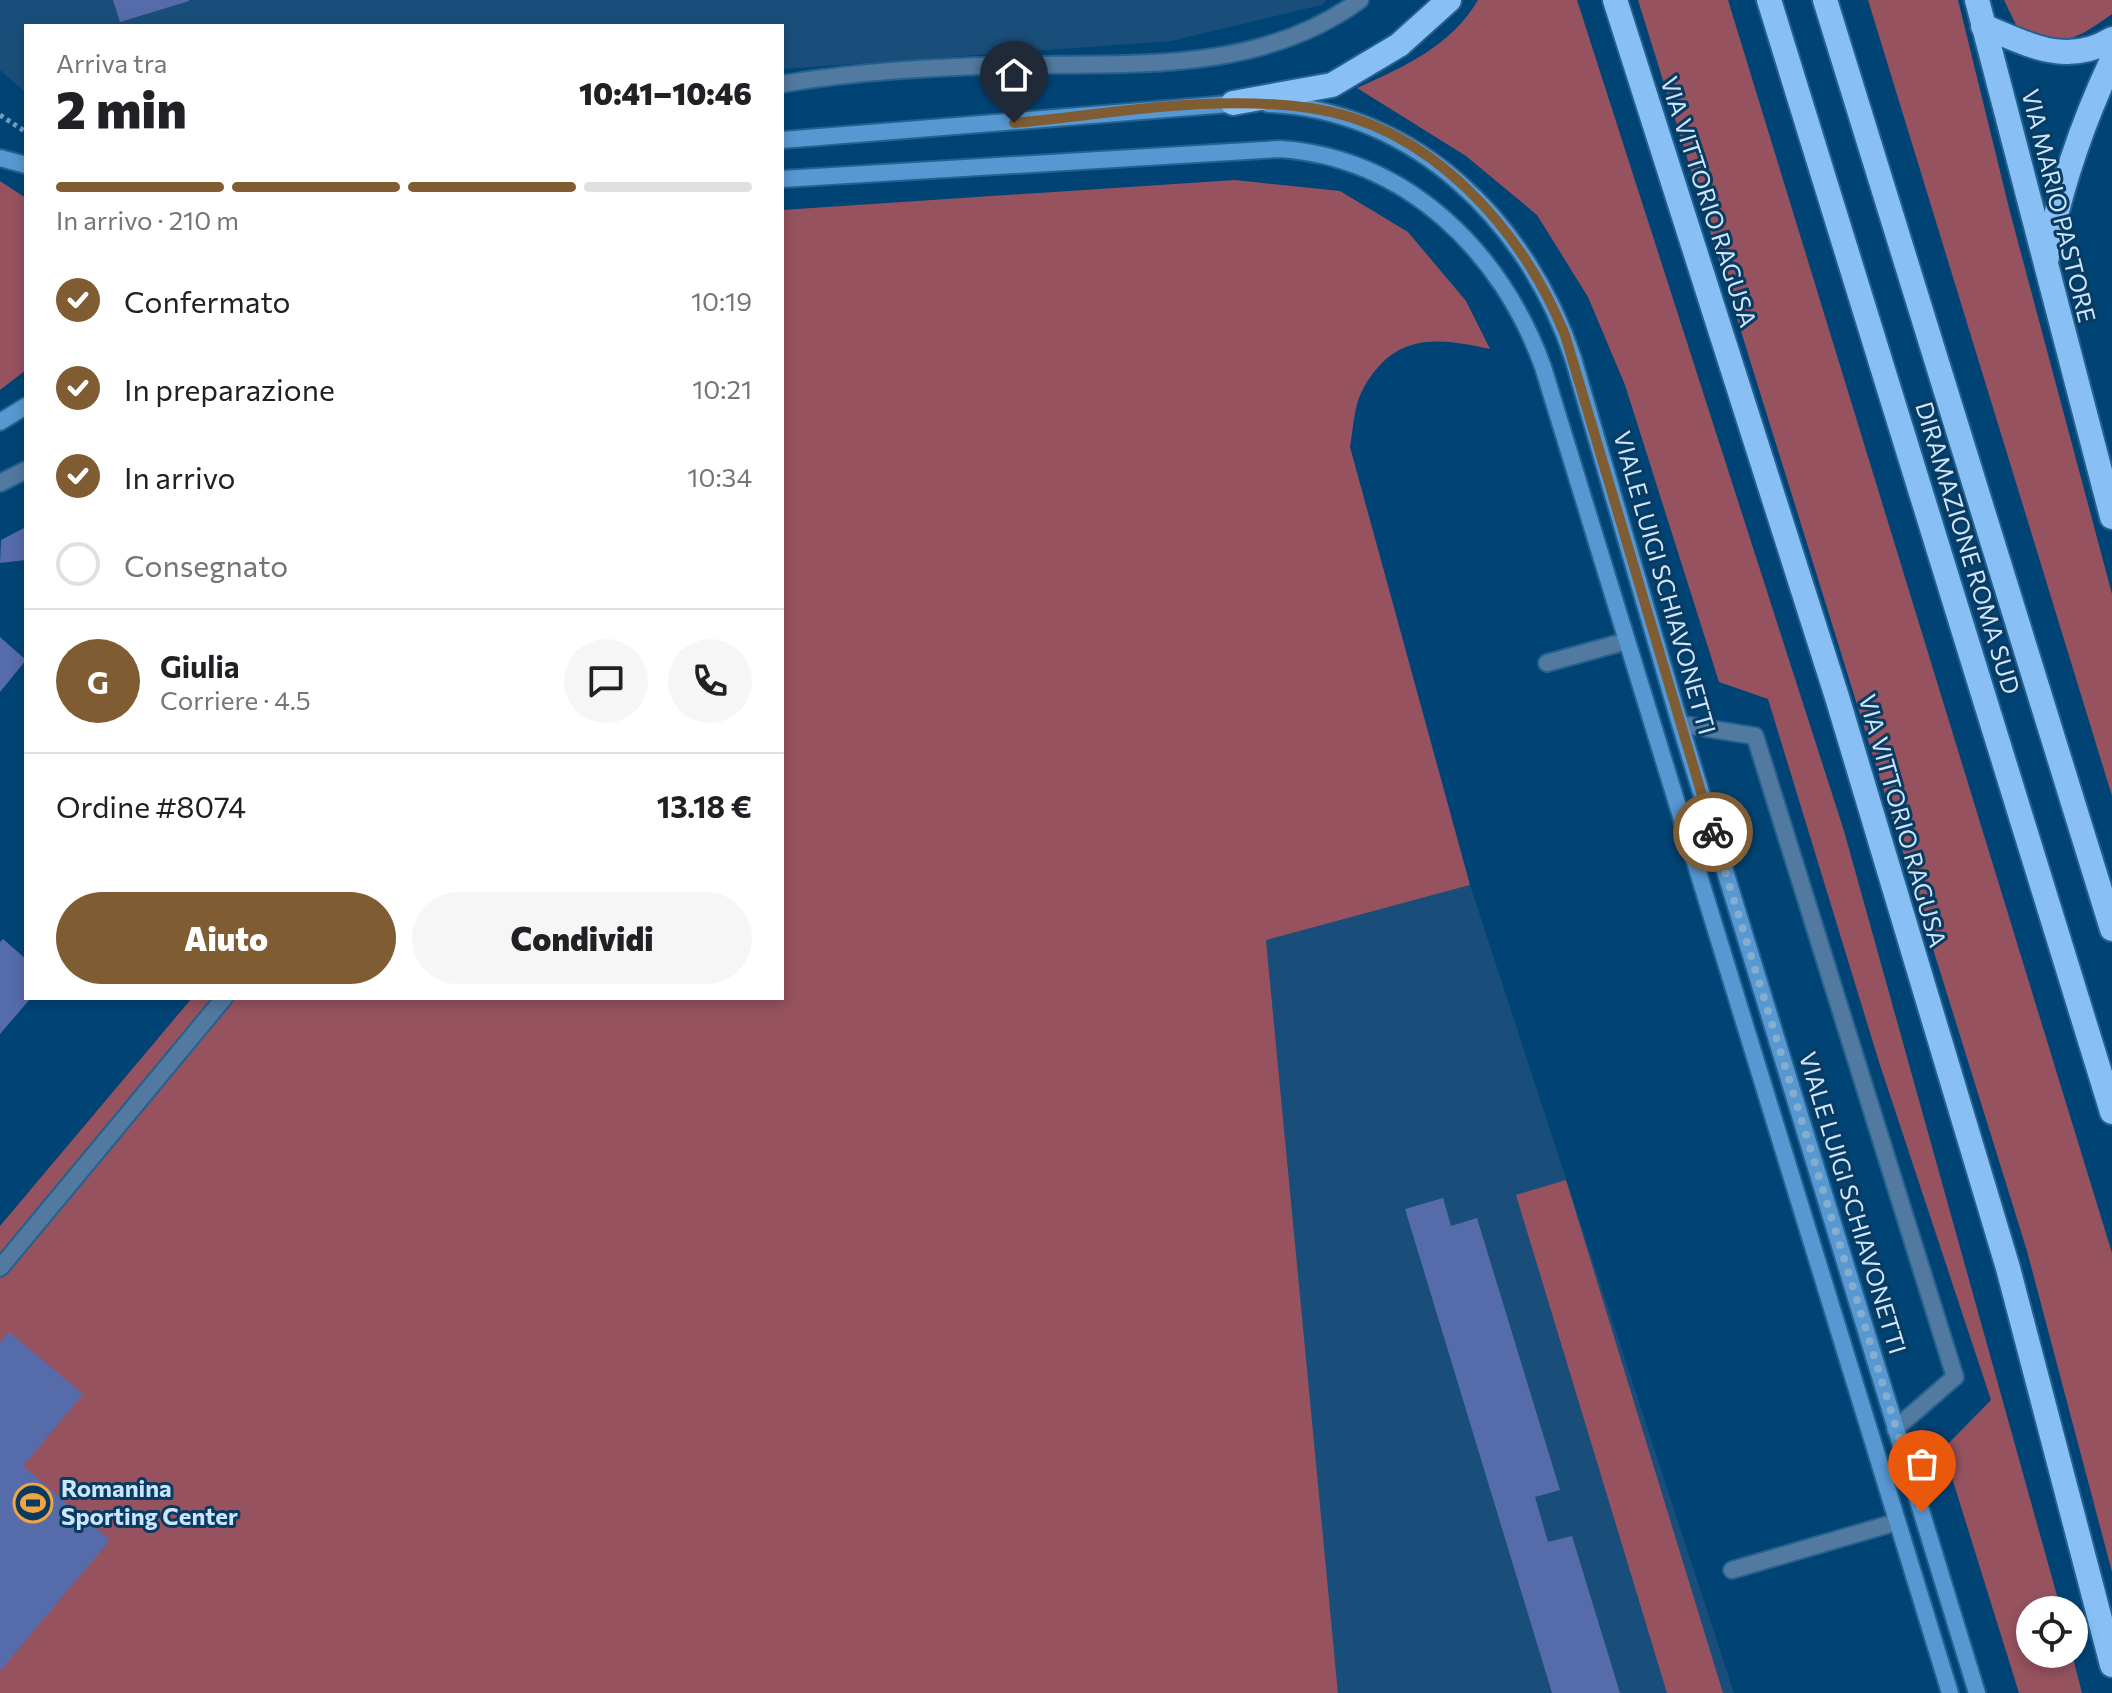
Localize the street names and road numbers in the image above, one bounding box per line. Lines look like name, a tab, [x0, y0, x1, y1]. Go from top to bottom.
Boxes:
street label: VIA VITTORIO RAGUSA	[1655, 73, 1764, 331]
street label: VIA MARIO PASTORE	[2016, 86, 2103, 325]
street label: DIRAMAZIONE ROMA SUD	[1910, 398, 2027, 697]
street label: VIALE LUIGI SCHIAVONETTI	[1608, 427, 1723, 738]
street label: VIA VITTORIO RAGUSA	[1853, 691, 1953, 950]
street label: VIALE LUIGI SCHIAVONETTI	[1794, 1048, 1913, 1357]

